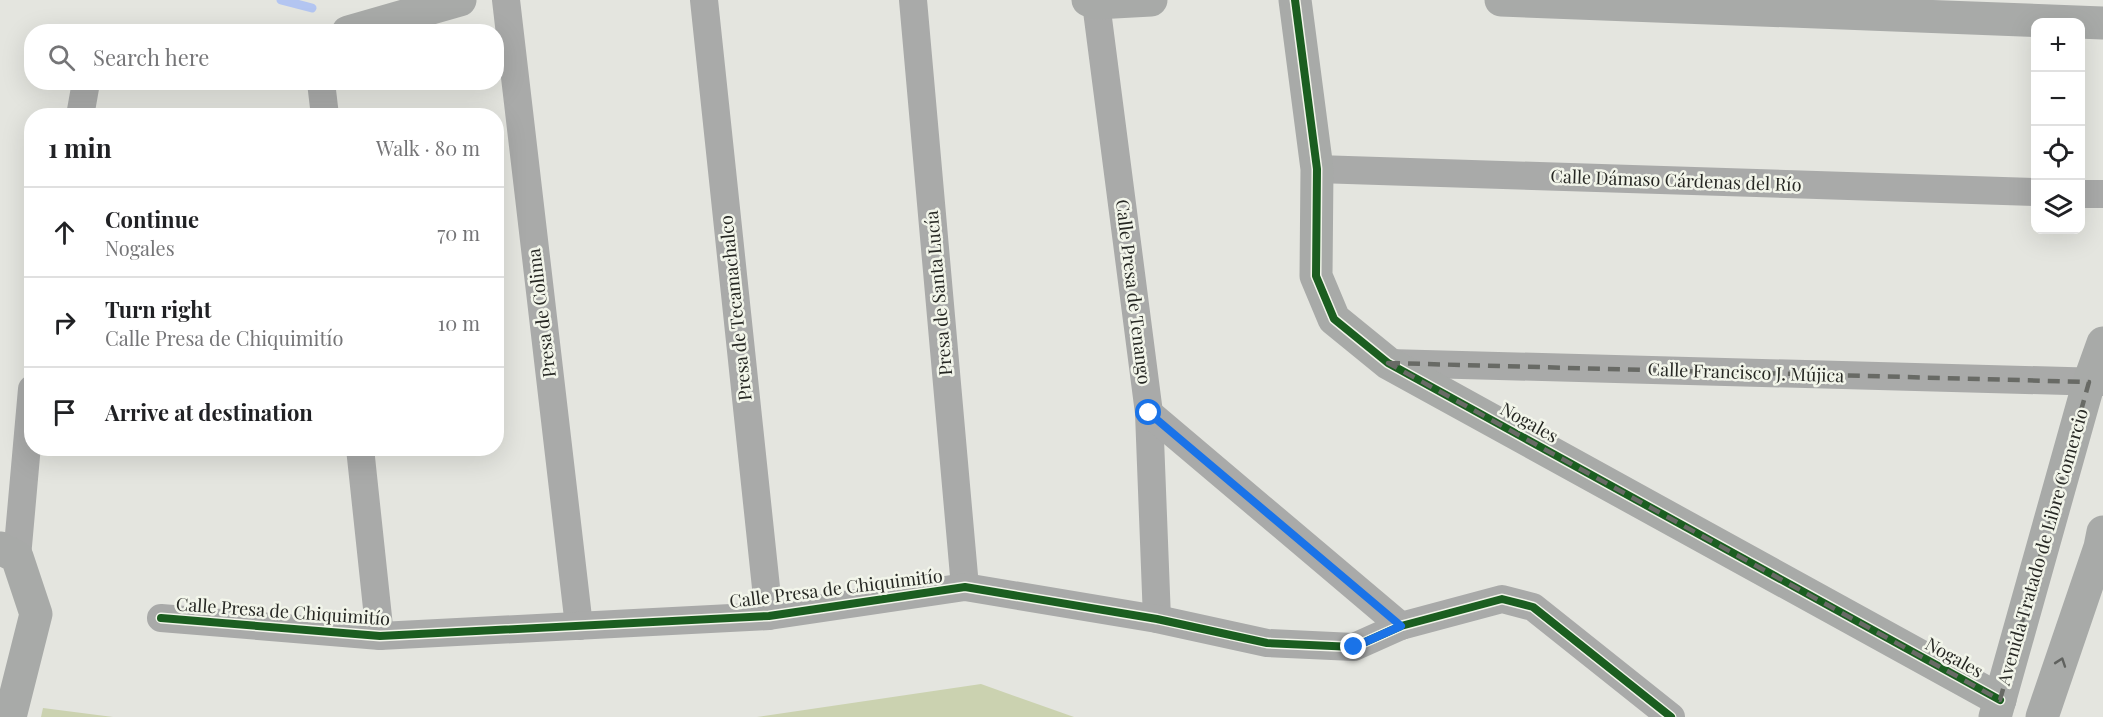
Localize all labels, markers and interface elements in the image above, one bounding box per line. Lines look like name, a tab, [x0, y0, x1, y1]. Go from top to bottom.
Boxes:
map controls	[2031, 18, 2085, 234]
button: +	[2031, 18, 2085, 72]
search box	[24, 24, 504, 90]
icon: search	[45, 41, 78, 74]
text: Search here	[93, 42, 209, 72]
button: −	[2031, 72, 2085, 126]
button: locate	[2031, 126, 2085, 180]
text: 1 min	[48, 130, 112, 165]
text: Walk · 80 m	[376, 134, 480, 161]
street label: Calle Dámaso Cárdenas del Río	[1550, 164, 1802, 196]
button: layers	[2031, 180, 2085, 234]
street label: Calle Presa de Tenango	[1111, 198, 1157, 386]
text: Continue	[105, 204, 199, 234]
street label: Presa de Santa Lucía	[919, 209, 957, 377]
street label: Presa de Tecamachalco	[713, 214, 757, 402]
icon: ahead	[48, 216, 81, 249]
text: 70 m	[437, 219, 480, 246]
text: Nogales	[105, 234, 175, 261]
street label: Presa de Colima	[521, 247, 561, 379]
text: Turn right	[105, 294, 211, 324]
icon: right	[48, 306, 81, 339]
text: 10 m	[438, 309, 480, 336]
text: Calle Presa de Chiquimitío	[105, 324, 343, 351]
street label: Calle Francisco J. Mújica	[1647, 357, 1845, 387]
icon: arrive	[48, 396, 81, 429]
street label: Nogales	[1496, 396, 1563, 448]
text: Arrive at destination	[105, 397, 313, 427]
route start	[1135, 399, 1161, 425]
street label: Avenida Tratado de Libre Comercio	[1991, 405, 2093, 689]
street label: Calle Presa de Chiquimitío	[728, 563, 944, 613]
street label: Calle Presa de Chiquimitío	[175, 592, 391, 630]
street label: Nogales	[1921, 631, 1988, 683]
route end	[1340, 633, 1366, 659]
one-way arrow	[2054, 657, 2067, 668]

